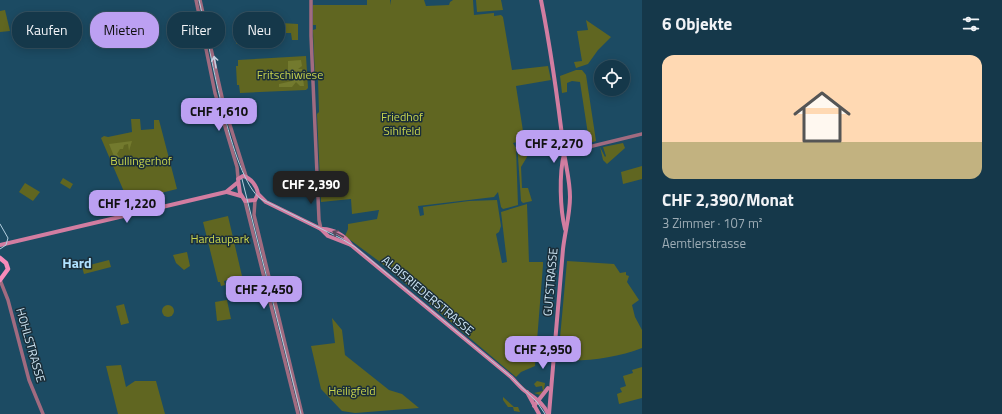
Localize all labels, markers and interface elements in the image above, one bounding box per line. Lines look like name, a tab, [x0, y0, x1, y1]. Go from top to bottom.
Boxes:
text: 6 Objekte	[662, 11, 732, 37]
chip: Kaufen	[12, 12, 82, 48]
chip: Mieten	[90, 12, 159, 48]
chip: Filter	[167, 12, 225, 48]
chip: Neu	[233, 12, 285, 48]
icon: filters	[960, 13, 982, 35]
one-way arrow	[210, 56, 218, 69]
map controls	[594, 60, 630, 96]
button: locate	[594, 60, 630, 96]
park label: Fritschiwiese	[257, 65, 323, 84]
icon: home	[786, 81, 858, 153]
pin: CHF 1,610	[173, 98, 265, 132]
text: CHF 1,610	[190, 101, 248, 121]
park label: Friedhof Sihlfeld	[381, 107, 423, 140]
pin: CHF 2,270	[508, 130, 600, 164]
text: CHF 2,270	[525, 133, 583, 153]
park label: Bullingerhof	[110, 151, 172, 170]
pin: CHF 2,390	[265, 171, 357, 205]
text: CHF 2,390	[282, 174, 340, 194]
text: CHF 2,390/Monat	[662, 187, 794, 213]
pin: CHF 1,220	[81, 190, 173, 224]
text: CHF 1,220	[98, 193, 156, 213]
text: 3 Zimmer · 107 m²	[662, 213, 763, 233]
park label: Hardaupark	[190, 229, 250, 248]
one-way arrow	[332, 230, 344, 237]
text: Aemtlerstrasse	[662, 233, 746, 253]
street label: GUTSTRASSE	[538, 247, 562, 317]
street label: ALBISRIEDERSTRASSE	[378, 251, 479, 340]
district label: Hard	[62, 252, 92, 273]
pin: CHF 2,450	[218, 276, 310, 310]
text: CHF 2,450	[235, 279, 293, 299]
street label: HOHLSTRASSE	[11, 306, 51, 385]
pin: CHF 2,950	[497, 336, 589, 370]
text: CHF 2,950	[514, 339, 572, 359]
park label: Heiligfeld	[328, 381, 376, 400]

